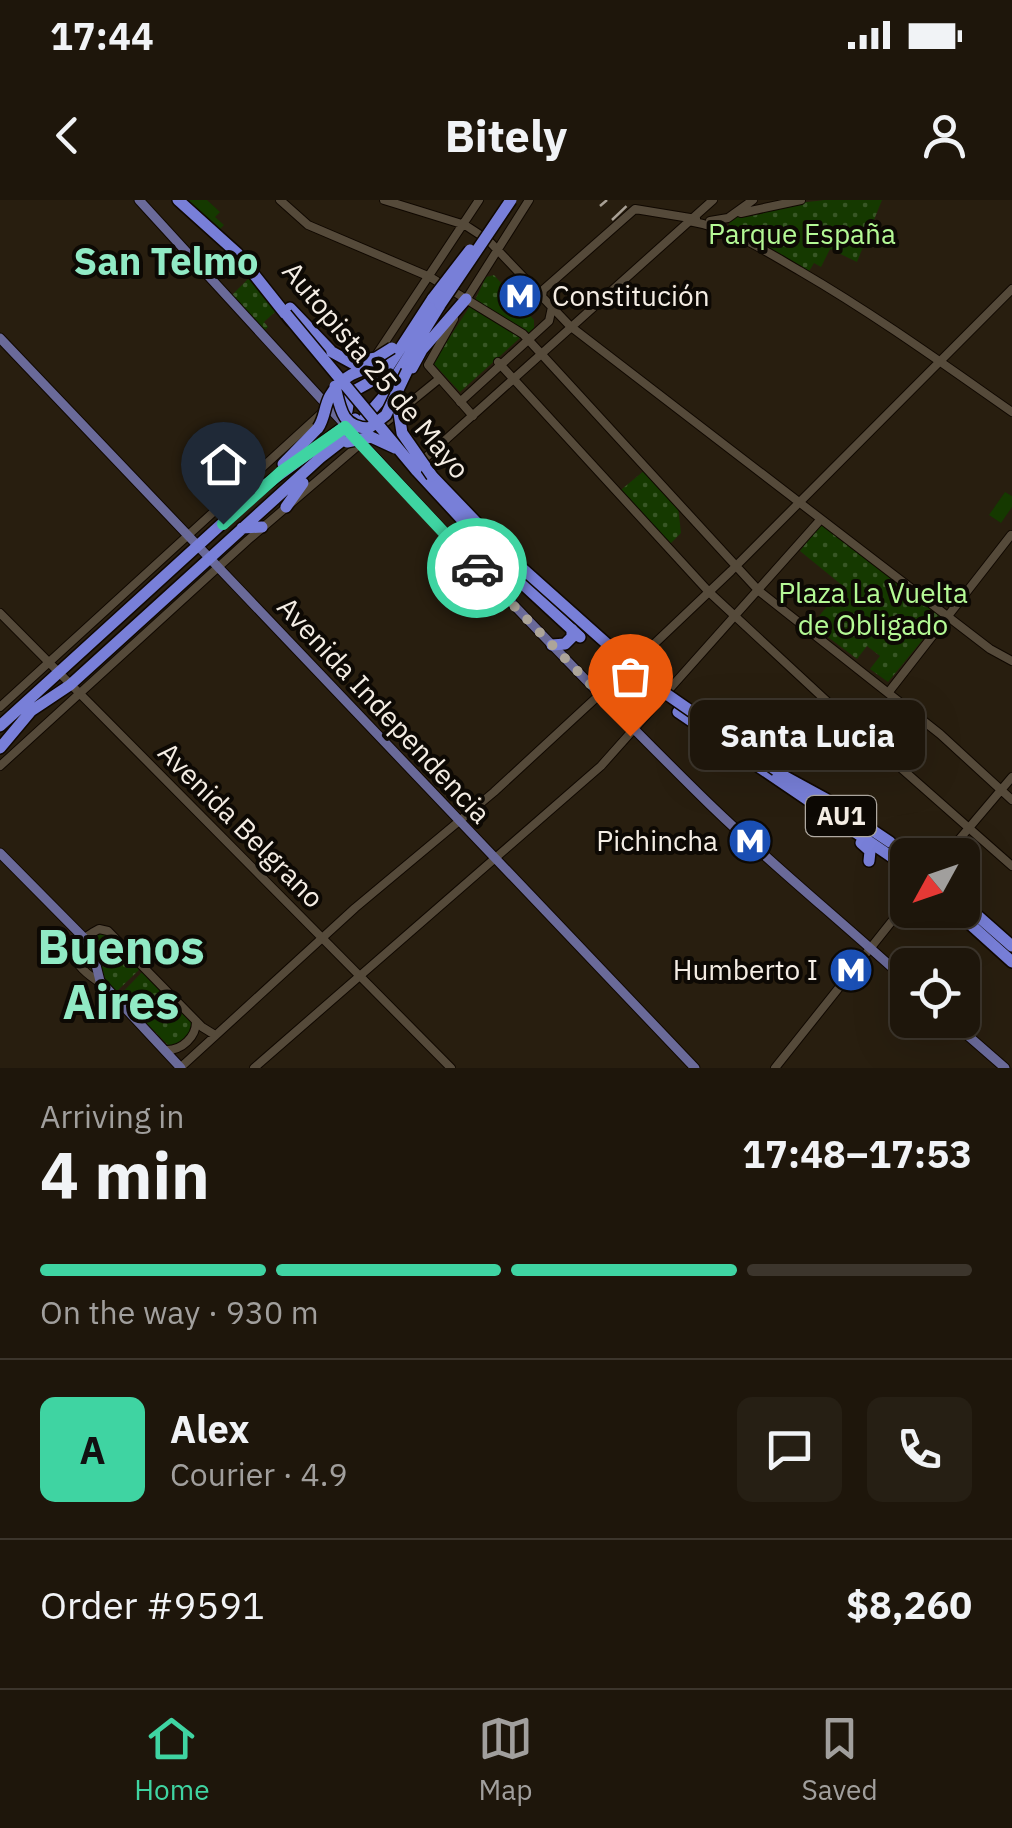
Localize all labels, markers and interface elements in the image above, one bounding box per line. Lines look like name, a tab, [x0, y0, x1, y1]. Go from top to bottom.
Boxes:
text: 17:44	[50, 11, 154, 60]
text: Bitely	[445, 106, 567, 164]
icon: back	[40, 108, 95, 163]
icon: person	[917, 108, 972, 163]
park label: Parque España	[708, 215, 896, 252]
district label: San Telmo	[74, 236, 258, 285]
street label: Autopista 25 de Mayo	[275, 253, 478, 486]
metro station icon: Constitución	[497, 273, 543, 319]
place label: Constitución	[552, 277, 710, 314]
pin	[181, 422, 266, 525]
icon: home	[196, 437, 251, 492]
courier	[427, 518, 527, 618]
icon: car	[450, 541, 505, 596]
park label: Plaza La Vuelta de Obligado	[778, 574, 968, 643]
street label: Avenida Independencia	[270, 589, 499, 831]
pin	[588, 634, 673, 737]
icon: bag	[603, 649, 658, 704]
callout: Santa Lucia	[690, 701, 925, 771]
text: Santa Lucia	[720, 714, 895, 756]
street label: Avenida Belgrano	[151, 734, 332, 915]
road number: AU1	[806, 796, 876, 836]
metro station icon: Pichincha	[727, 818, 773, 864]
place label: Pichincha	[596, 822, 718, 859]
north arrow	[890, 838, 980, 928]
map controls	[890, 838, 980, 1038]
district label: Buenos Aires	[37, 915, 205, 1032]
metro station icon: Humberto I	[828, 947, 874, 993]
button: locate	[890, 948, 980, 1038]
place label: Humberto I	[673, 951, 818, 988]
text: Arriving in	[40, 1095, 185, 1137]
text: 17:48–17:53	[742, 1129, 972, 1178]
text: 4 min	[40, 1132, 210, 1217]
text: On the way · 930 m	[40, 1291, 319, 1333]
button: chat	[737, 1397, 842, 1502]
button: phone	[867, 1397, 972, 1502]
text: Alex	[170, 1404, 250, 1453]
text: A	[79, 1425, 106, 1474]
text: Courier · 4.9	[170, 1453, 348, 1495]
text: Order #9591	[40, 1580, 265, 1629]
text: $8,260	[846, 1580, 972, 1629]
tab: Home	[134, 1711, 210, 1808]
tab: Map	[478, 1711, 533, 1808]
tab: Saved	[802, 1711, 878, 1808]

